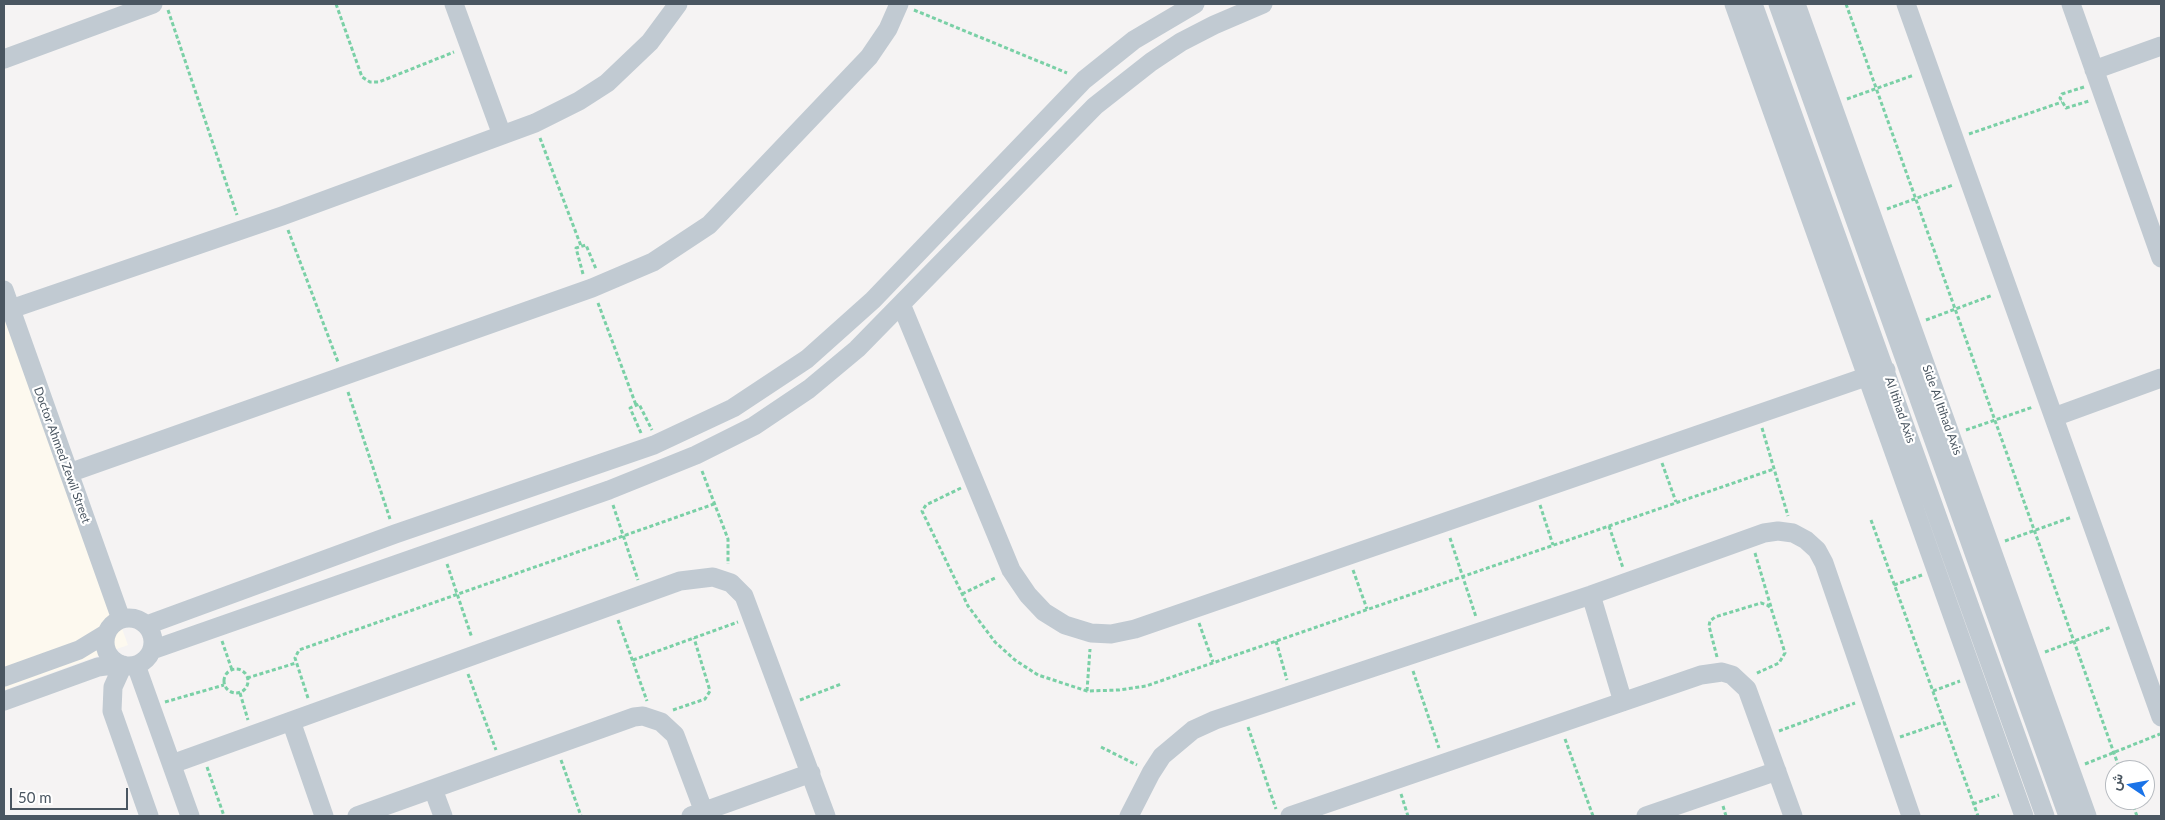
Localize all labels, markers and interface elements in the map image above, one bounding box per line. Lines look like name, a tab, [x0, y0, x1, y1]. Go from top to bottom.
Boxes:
street label: Side Al Itihad Axis	[1919, 363, 1965, 457]
street label: Al Itihad Axis	[1882, 375, 1918, 445]
street label: Doctor Ahmed Zewil Street	[31, 385, 93, 525]
north arrow	[2105, 760, 2155, 810]
text: ش	[2106, 772, 2126, 792]
scale bar	[12, 778, 130, 810]
text: 50 m	[18, 788, 52, 806]

